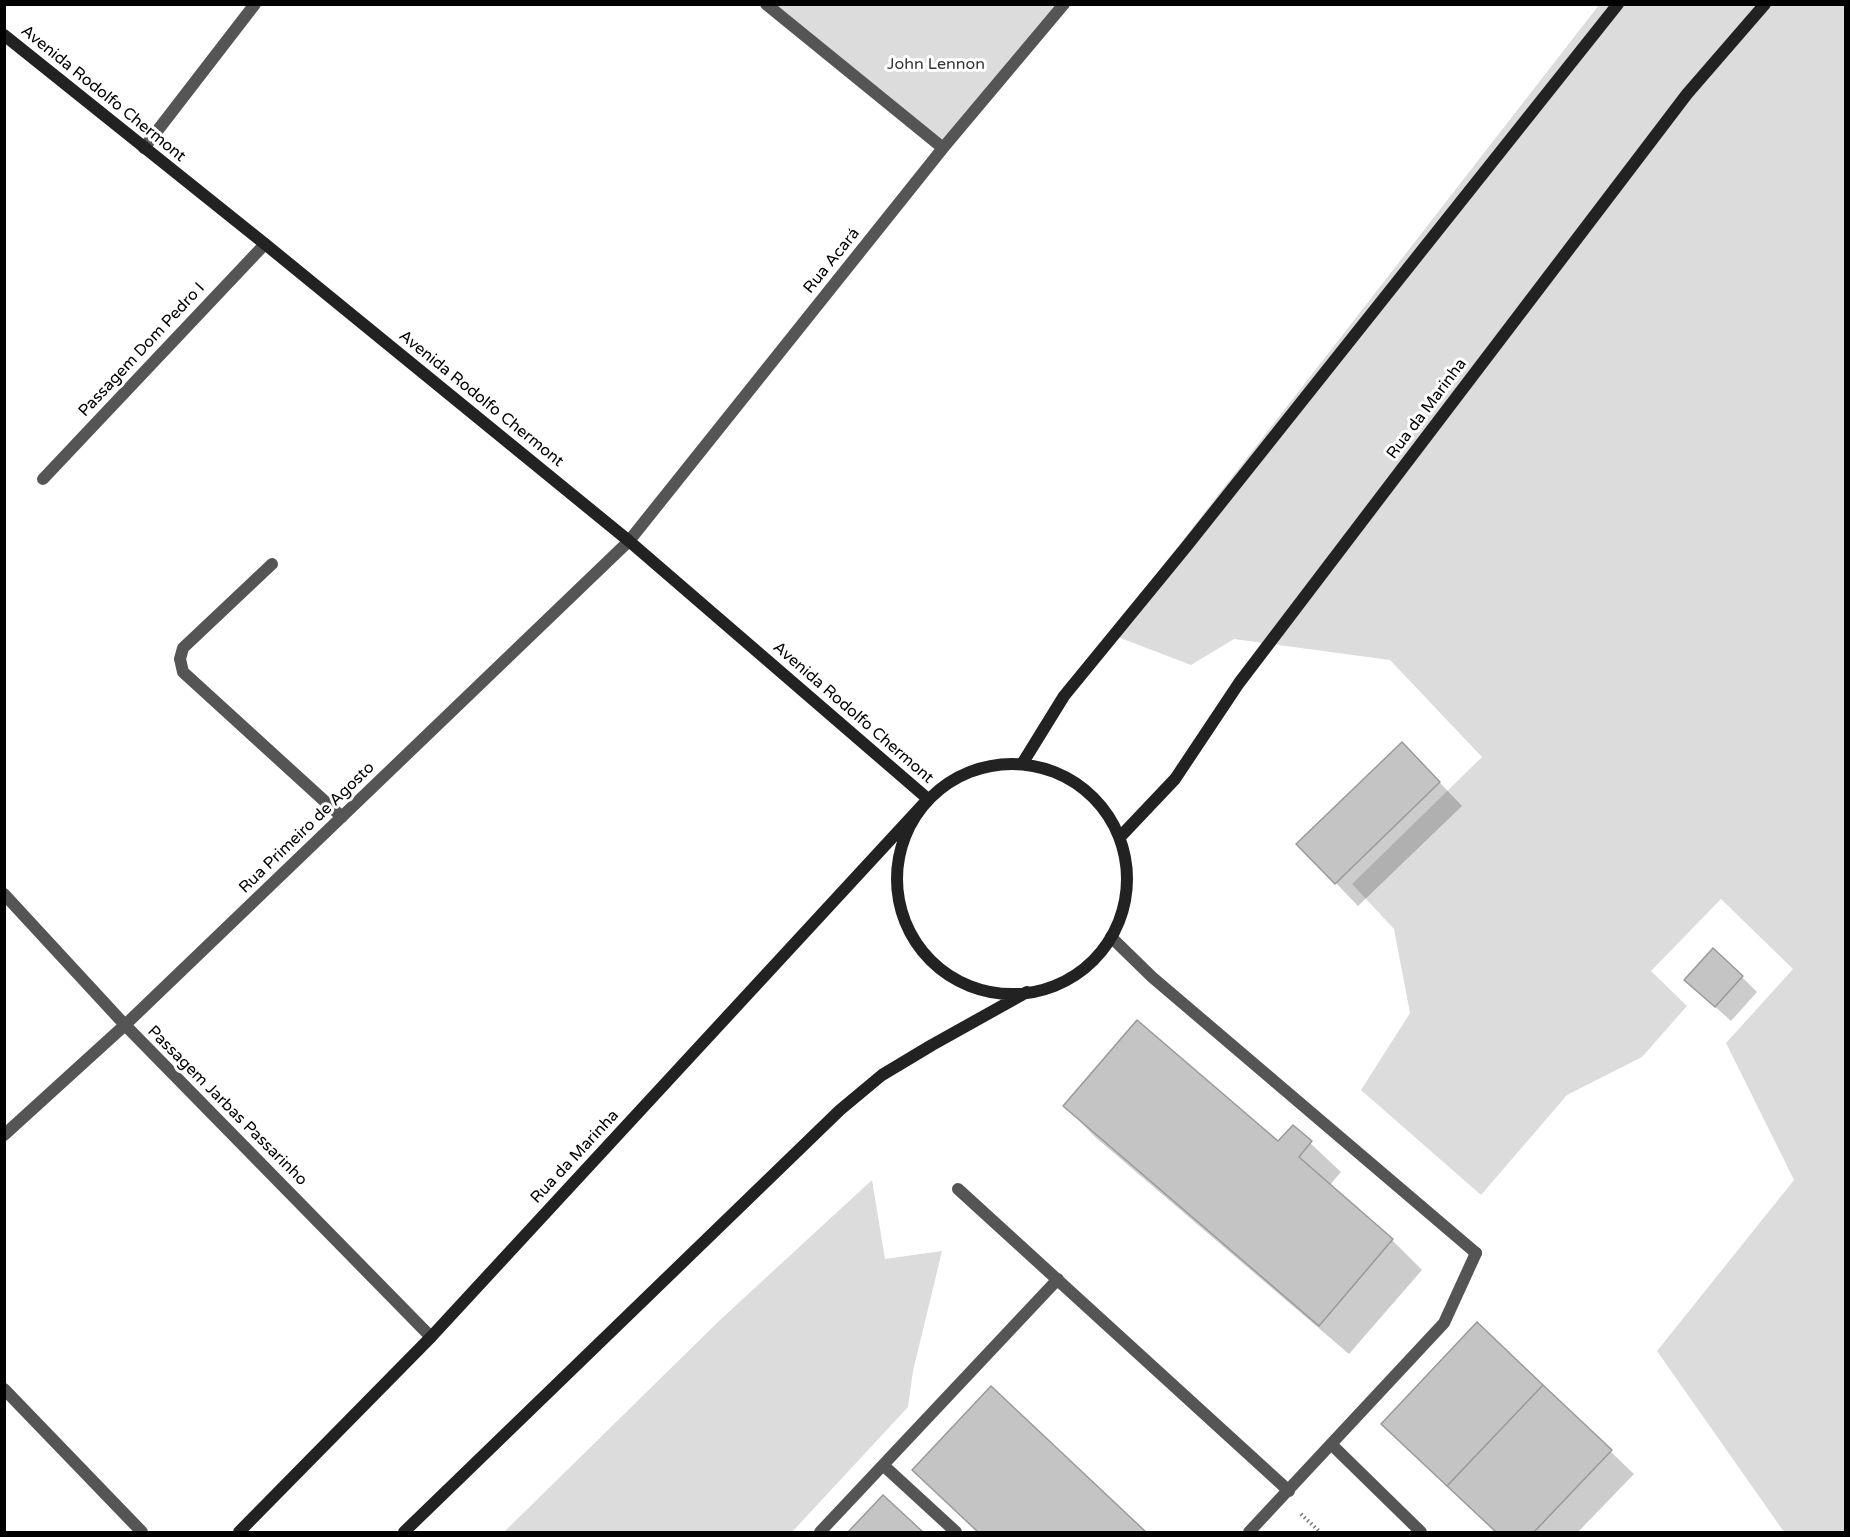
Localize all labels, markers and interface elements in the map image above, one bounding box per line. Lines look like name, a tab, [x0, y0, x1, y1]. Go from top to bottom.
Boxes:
street label: Avenida Rodolfo Chermont	[17, 22, 189, 166]
park label: John Lennon	[887, 55, 985, 75]
street label: Rua Acará	[800, 224, 864, 298]
street label: Passagem Dom Pedro I	[75, 279, 209, 421]
street label: Avenida Rodolfo Chermont	[395, 327, 567, 471]
street label: Rua da Marinha	[1383, 355, 1471, 463]
street label: Avenida Rodolfo Chermont	[769, 638, 937, 788]
street label: Rua Primeiro de Agosto	[235, 758, 379, 898]
street label: Passagem Jarbas Passarinho	[143, 1022, 311, 1190]
street label: Rua da Marinha	[527, 1106, 623, 1208]

